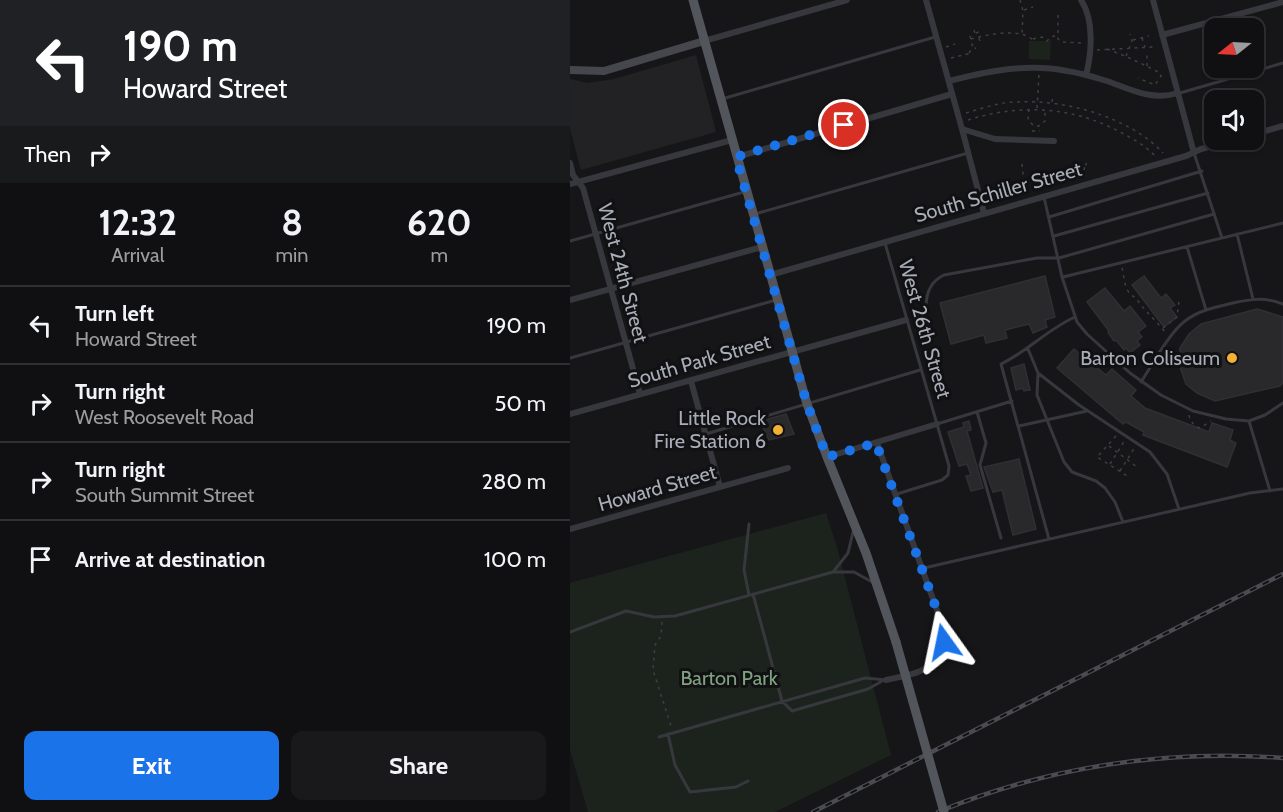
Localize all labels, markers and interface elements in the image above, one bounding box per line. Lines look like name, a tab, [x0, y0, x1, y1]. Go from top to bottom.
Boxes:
north arrow	[1204, 18, 1264, 78]
map controls	[1204, 18, 1264, 150]
text: 190 m	[123, 20, 238, 72]
icon: left	[24, 24, 102, 102]
text: Howard Street	[123, 72, 287, 105]
button: sound	[1204, 90, 1264, 150]
pin	[818, 99, 869, 150]
icon: arrive	[827, 108, 860, 141]
icon: right	[83, 138, 116, 171]
text: Then	[24, 141, 71, 168]
street label: South Schiller Street	[912, 157, 1085, 227]
text: 12:32	[98, 200, 177, 244]
text: 8	[281, 200, 303, 244]
text: 620	[407, 200, 472, 244]
street label: West 24th Street	[593, 201, 653, 346]
text: Arrival	[111, 243, 164, 267]
text: min	[276, 243, 309, 267]
text: m	[430, 243, 448, 267]
street label: West 26th Street	[894, 257, 956, 401]
text: Turn left	[75, 300, 154, 327]
icon: left	[24, 309, 57, 342]
text: 190 m	[487, 312, 546, 339]
text: Howard Street	[75, 327, 197, 351]
street label: South Park Street	[625, 329, 773, 393]
place label: Barton Coliseum	[1080, 346, 1220, 370]
marker: Barton Coliseum	[1225, 351, 1239, 365]
text: Turn right	[75, 378, 165, 405]
icon: right	[24, 387, 57, 420]
text: 50 m	[494, 390, 546, 417]
text: West Roosevelt Road	[75, 405, 254, 429]
place label: Little Rock Fire Station 6	[654, 406, 766, 453]
marker: Little Rock Fire Station 6	[771, 423, 785, 437]
text: Turn right	[75, 456, 165, 483]
street label: Howard Street	[595, 460, 719, 516]
icon: right	[24, 465, 57, 498]
text: 280 m	[482, 468, 546, 495]
text: South Summit Street	[75, 483, 254, 507]
icon: arrive	[24, 543, 57, 576]
text: Arrive at destination	[75, 546, 265, 573]
text: 100 m	[484, 546, 546, 573]
position arrow	[912, 610, 976, 674]
park label: Barton Park	[680, 666, 778, 690]
button: Exit	[24, 731, 279, 800]
button: Share	[291, 731, 546, 800]

